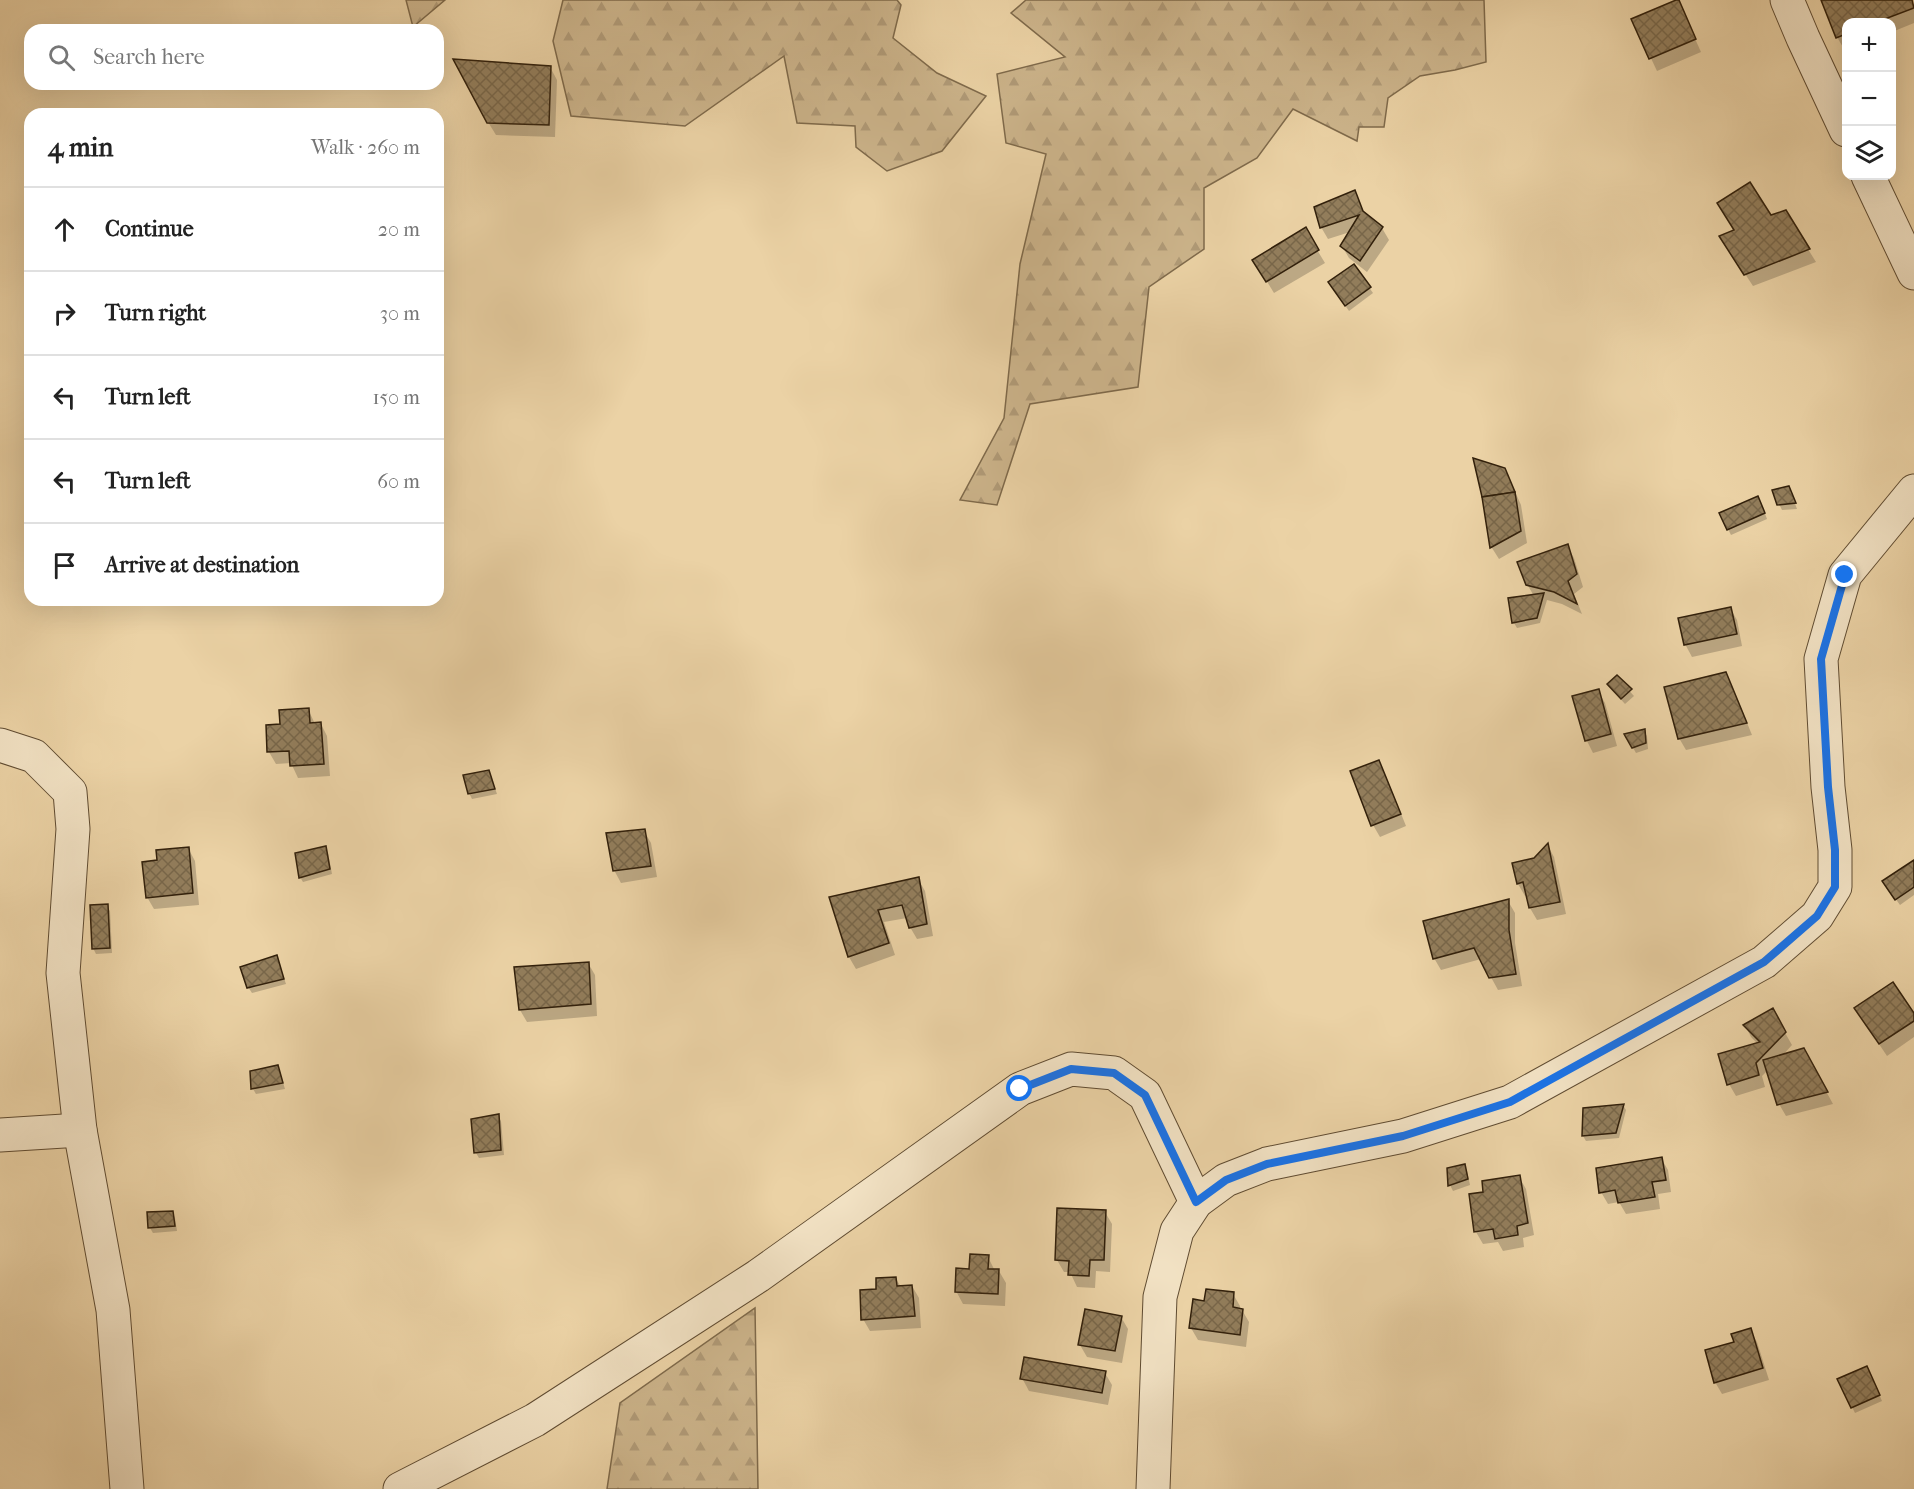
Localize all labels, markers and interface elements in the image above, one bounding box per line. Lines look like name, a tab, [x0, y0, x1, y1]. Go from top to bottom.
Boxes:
map controls	[1842, 18, 1896, 180]
button: +	[1842, 18, 1896, 72]
search box	[24, 24, 444, 90]
icon: search	[45, 41, 78, 74]
text: Search here	[93, 44, 205, 70]
button: −	[1842, 72, 1896, 126]
button: layers	[1842, 126, 1896, 180]
text: 4 min	[48, 132, 113, 163]
text: Walk · 260 m	[311, 136, 420, 159]
icon: ahead	[48, 213, 81, 246]
text: Continue	[105, 216, 194, 242]
text: 20 m	[378, 218, 420, 241]
icon: right	[48, 297, 81, 330]
text: Turn right	[105, 300, 206, 326]
text: 30 m	[380, 302, 420, 325]
icon: left	[48, 381, 81, 414]
text: Turn left	[105, 384, 191, 410]
text: 150 m	[372, 386, 420, 409]
icon: left	[48, 465, 81, 498]
text: Turn left	[105, 468, 191, 494]
text: 60 m	[377, 470, 420, 493]
icon: arrive	[48, 549, 81, 582]
text: Arrive at destination	[105, 552, 299, 578]
route end	[1831, 561, 1857, 587]
route start	[1006, 1075, 1032, 1101]

